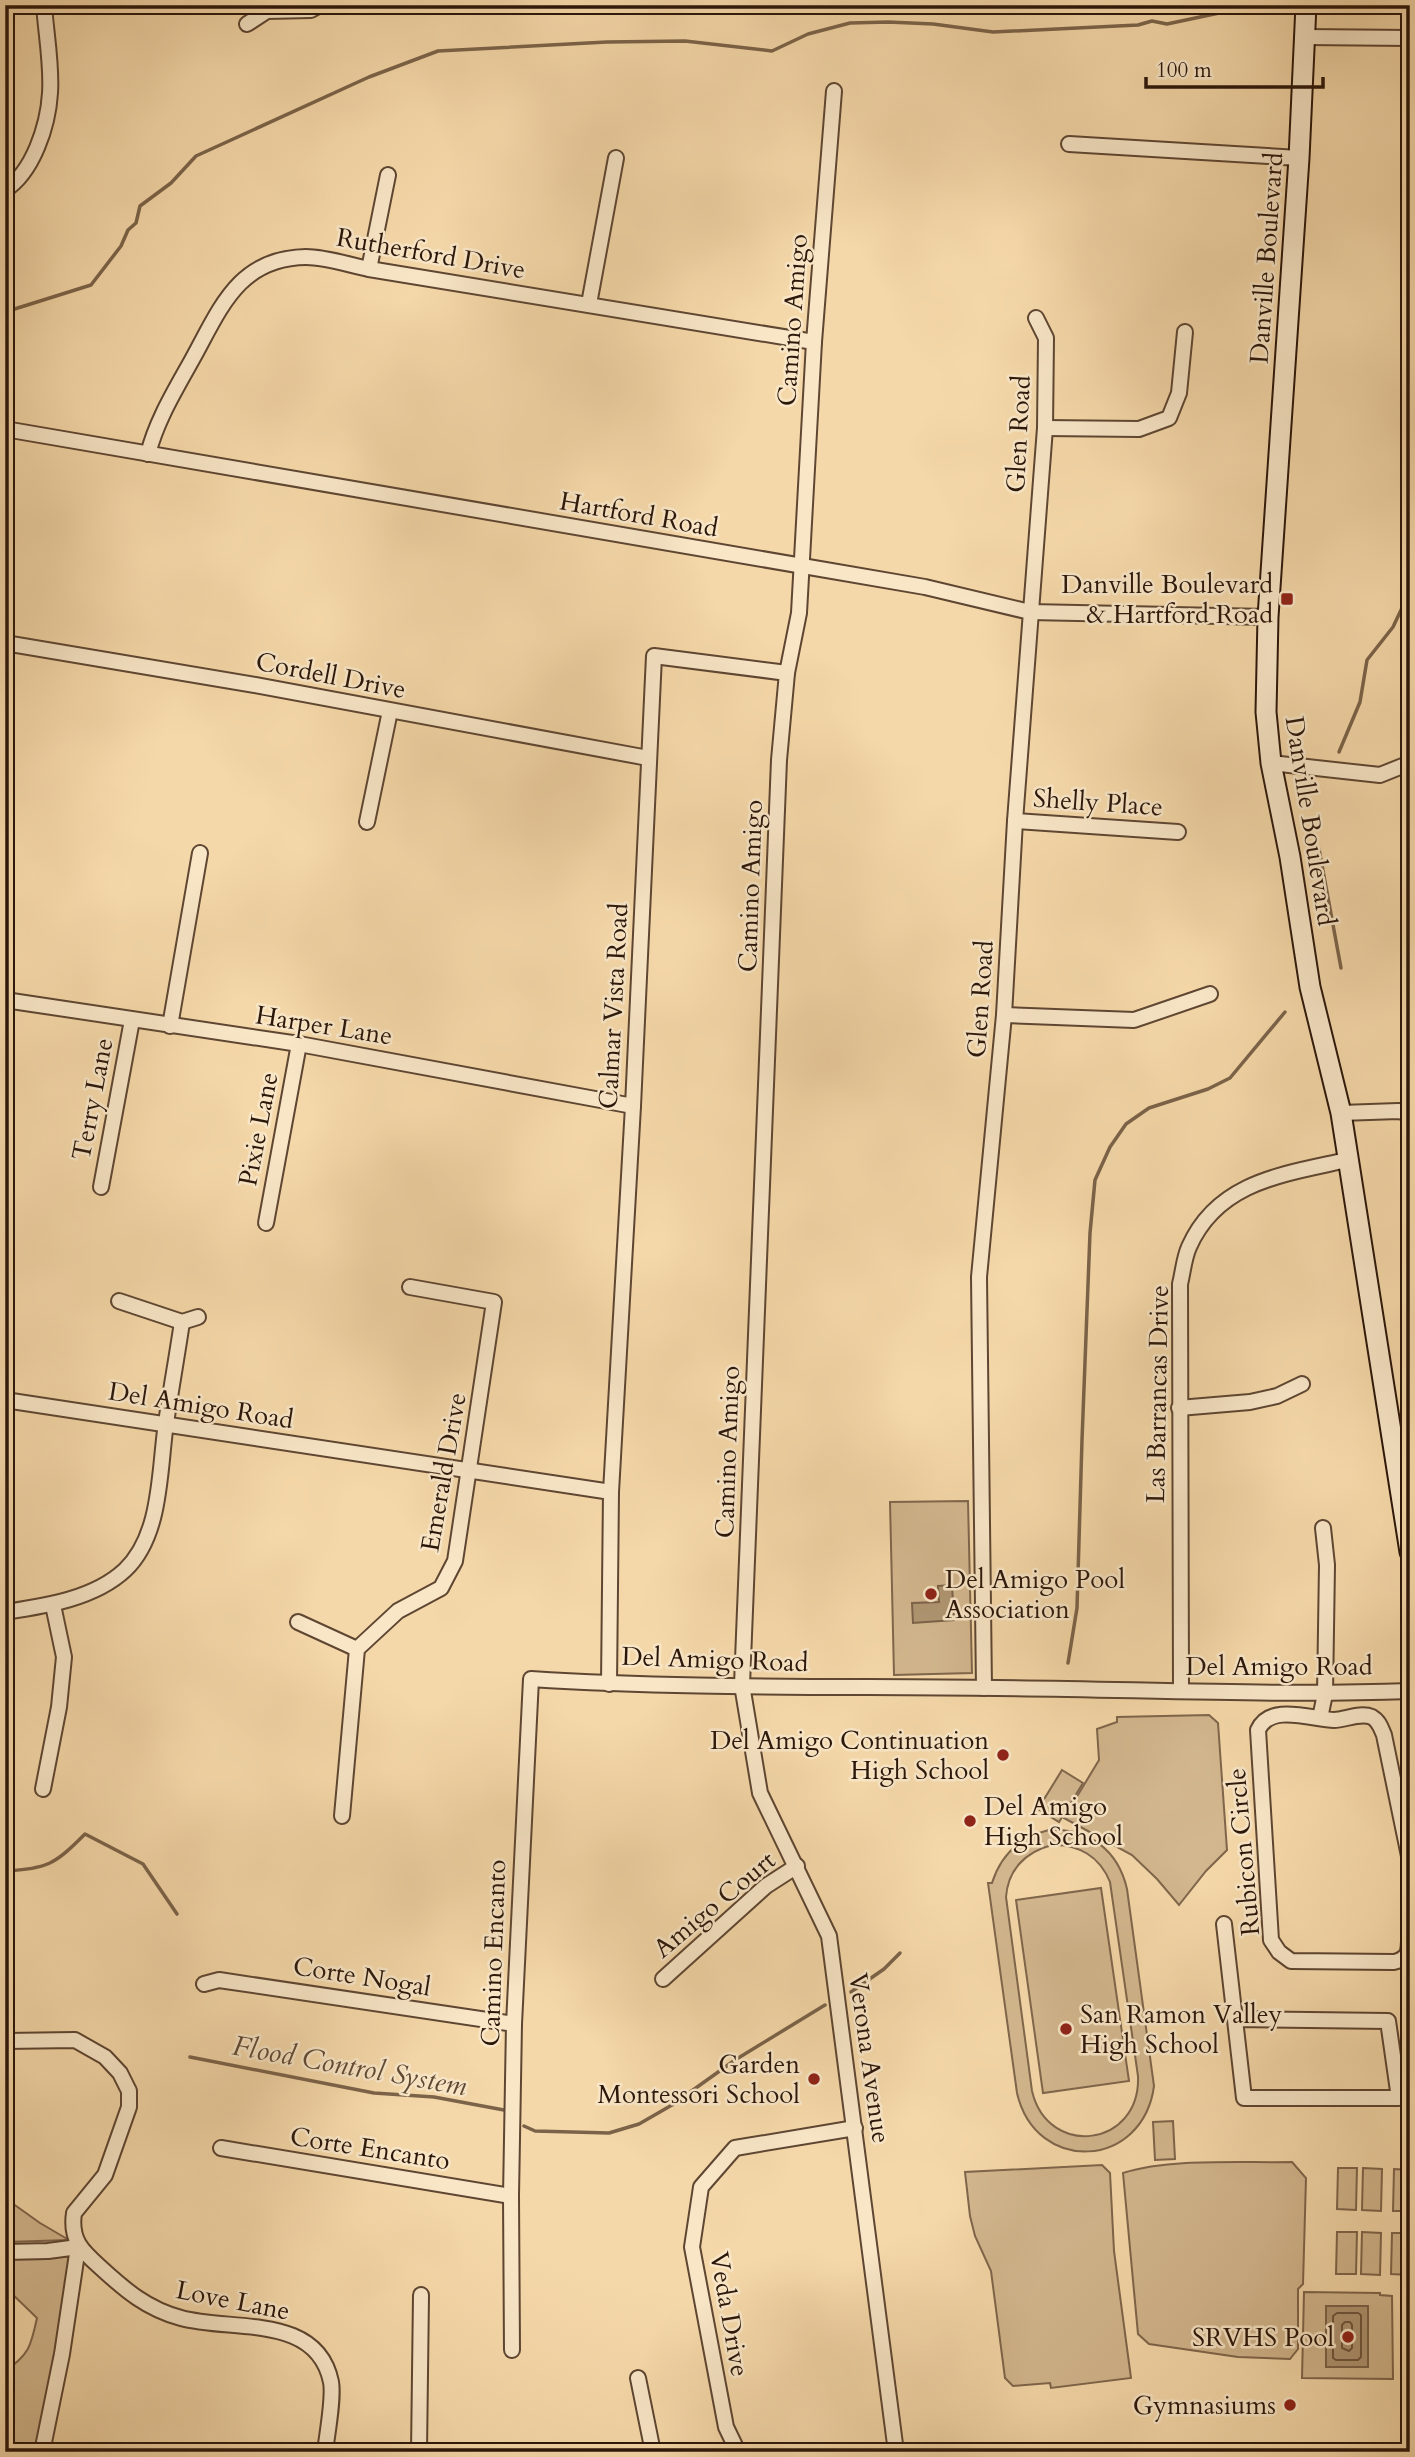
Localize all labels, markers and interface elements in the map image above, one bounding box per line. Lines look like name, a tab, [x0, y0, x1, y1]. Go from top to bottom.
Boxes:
scale bar	[1146, 46, 1322, 90]
text: 100 m	[1156, 56, 1212, 85]
street label: Danville Boulevard	[1242, 151, 1291, 365]
street label: Rutherford Drive	[334, 220, 528, 287]
street label: Camino Amigo	[769, 233, 816, 407]
street label: Glen Road	[998, 374, 1039, 494]
street label: Hartford Road	[557, 483, 721, 546]
place label: Danville Boulevard & Hartford Road	[1061, 567, 1273, 632]
marker: Danville Boulevard & Hartford Road	[1279, 591, 1295, 607]
street label: Cordell Drive	[253, 644, 409, 707]
street label: Danville Boulevard	[1277, 714, 1344, 929]
street label: Shelly Place	[1032, 781, 1164, 824]
street label: Camino Amigo	[730, 799, 771, 973]
street label: Calmar Vista Road	[591, 902, 636, 1110]
street label: Glen Road	[959, 939, 1002, 1059]
street label: Harper Lane	[253, 997, 395, 1054]
street label: Terry Lane	[63, 1035, 122, 1163]
street label: Pixie Lane	[230, 1069, 287, 1189]
street label: Las Barrancas Drive	[1138, 1285, 1177, 1503]
street label: Camino Amigo	[707, 1365, 748, 1539]
street label: Del Amigo Road	[106, 1374, 296, 1437]
street label: Emerald Drive	[412, 1390, 475, 1554]
place label: Del Amigo Pool Association	[945, 1562, 1125, 1627]
marker: Del Amigo Pool Association	[923, 1586, 939, 1602]
street label: Del Amigo Road	[621, 1639, 809, 1680]
street label: Del Amigo Road	[1185, 1649, 1373, 1684]
place label: Del Amigo Continuation High School	[710, 1723, 989, 1788]
marker: Del Amigo Continuation High School	[995, 1747, 1011, 1763]
street label: Rubicon Circle	[1219, 1767, 1268, 1937]
place label: Del Amigo High School	[984, 1789, 1123, 1854]
marker: Del Amigo High School	[962, 1813, 978, 1829]
street label: Amigo Court	[646, 1843, 783, 1966]
street label: Camino Encanto	[473, 1859, 514, 2047]
street label: Corte Nogal	[291, 1948, 434, 2005]
street label: Verona Avenue	[840, 1971, 899, 2146]
place label: San Ramon Valley High School	[1080, 1997, 1282, 2062]
marker: San Ramon Valley High School	[1058, 2021, 1074, 2037]
water label: Flood Control System	[230, 2027, 470, 2105]
place label: Garden Montessori School	[598, 2047, 800, 2112]
marker: Garden Montessori School	[806, 2071, 822, 2087]
street label: Corte Encanto	[287, 2119, 452, 2178]
street label: Veda Drive	[701, 2249, 758, 2379]
street label: Love Lane	[173, 2272, 293, 2329]
place label: SRVHS Pool	[1192, 2320, 1334, 2355]
marker: SRVHS Pool	[1340, 2329, 1356, 2345]
place label: Gymnasiums	[1133, 2388, 1276, 2423]
marker: Gymnasiums	[1282, 2397, 1298, 2413]

